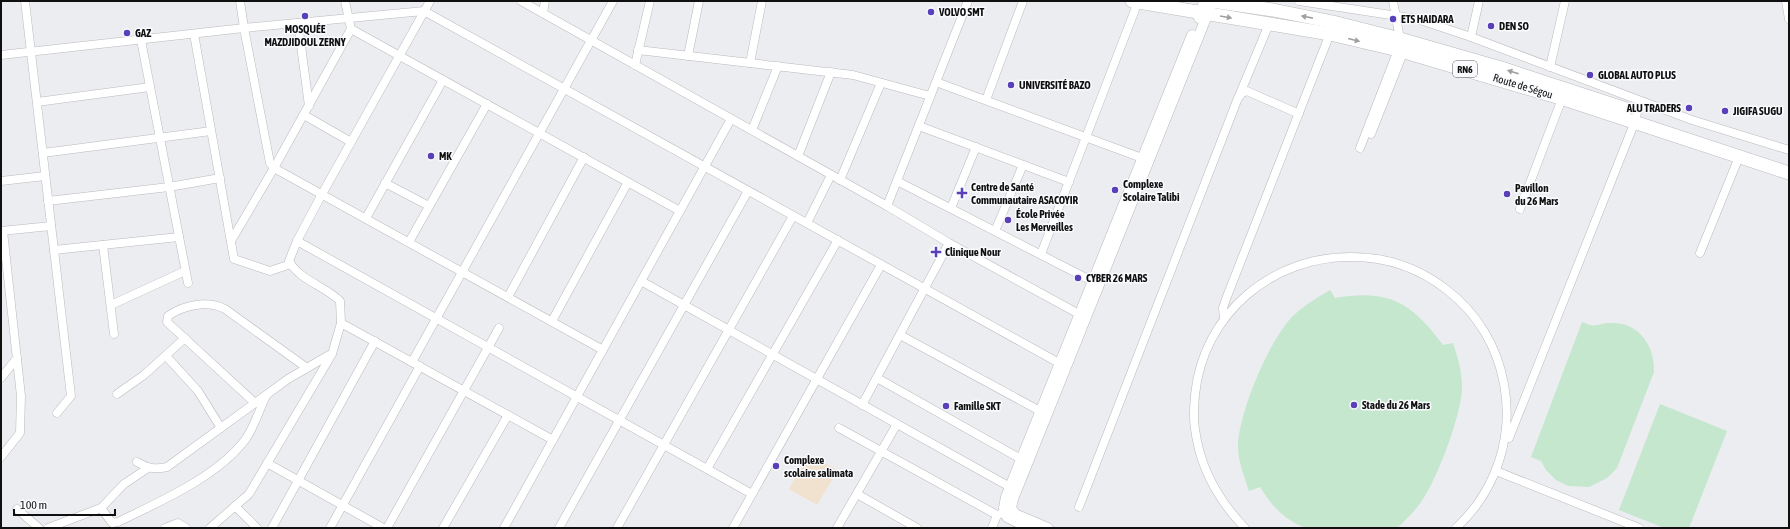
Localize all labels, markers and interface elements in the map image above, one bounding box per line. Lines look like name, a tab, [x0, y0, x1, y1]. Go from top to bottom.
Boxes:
place label: VOLVO SMT	[938, 6, 985, 18]
marker: VOLVO SMT	[926, 7, 936, 17]
marker: MOSQUÉE MAZDJIDOUL ZERNY	[300, 11, 310, 21]
one-way arrow	[1301, 13, 1313, 19]
place label: ETS HAIDARA	[1401, 13, 1454, 25]
one-way arrow	[1220, 14, 1232, 20]
marker: ETS HAIDARA	[1388, 14, 1398, 24]
place label: DEN SO	[1499, 20, 1529, 32]
marker: DEN SO	[1486, 21, 1496, 31]
place label: MOSQUÉE MAZDJIDOUL ZERNY	[264, 23, 346, 48]
place label: GAZ	[135, 27, 151, 39]
marker: GAZ	[122, 28, 132, 38]
one-way arrow	[1348, 37, 1360, 43]
road number: RN6	[1453, 61, 1477, 77]
one-way arrow	[1507, 68, 1519, 74]
place label: GLOBAL AUTO PLUS	[1598, 69, 1676, 81]
marker: GLOBAL AUTO PLUS	[1585, 70, 1595, 80]
street label: Route de Ségou	[1492, 71, 1554, 101]
place label: UNIVERSITÉ BAZO	[1019, 79, 1091, 91]
marker: UNIVERSITÉ BAZO	[1006, 80, 1016, 90]
place label: ALU TRADERS	[1626, 102, 1681, 114]
marker: ALU TRADERS	[1684, 103, 1694, 113]
place label: JIGIFA SUGU	[1732, 105, 1783, 117]
marker: JIGIFA SUGU	[1720, 106, 1730, 116]
place label: MK	[439, 150, 452, 162]
marker: MK	[426, 151, 436, 161]
place label: Complexe Scolaire Talibi	[1123, 178, 1180, 203]
place label: Centre de Santé Communautaire ASACOYIR	[971, 181, 1079, 206]
place label: Pavillon du 26 Mars	[1515, 182, 1559, 207]
marker: Complexe Scolaire Talibi	[1110, 185, 1120, 195]
marker: Centre de Santé Communautaire ASACOYIR	[956, 187, 968, 199]
marker: Pavillon du 26 Mars	[1502, 189, 1512, 199]
place label: École Privée Les Merveilles	[1016, 208, 1073, 233]
marker: École Privée Les Merveilles	[1003, 215, 1013, 225]
marker: Clinique Nour	[930, 246, 942, 258]
place label: Clinique Nour	[945, 246, 1001, 258]
place label: CYBER 26 MARS	[1086, 272, 1148, 284]
marker: CYBER 26 MARS	[1073, 273, 1083, 283]
place label: Stade du 26 Mars	[1362, 399, 1430, 411]
place label: Famille SKT	[954, 400, 1001, 412]
marker: Stade du 26 Mars	[1349, 400, 1359, 410]
marker: Famille SKT	[941, 401, 951, 411]
place label: Complexe scolaire salimata	[784, 454, 853, 479]
marker: Complexe scolaire salimata	[771, 461, 781, 471]
scale bar	[14, 491, 115, 517]
text: 100 m	[20, 498, 47, 512]

